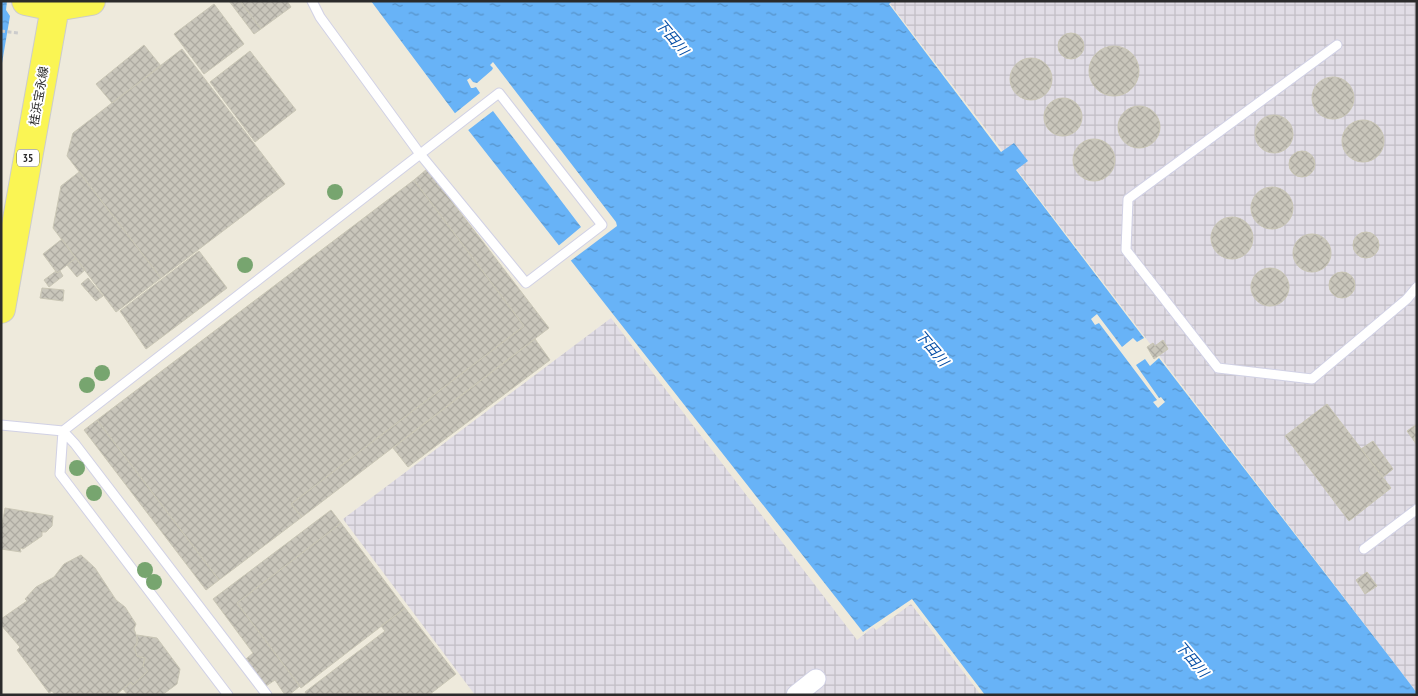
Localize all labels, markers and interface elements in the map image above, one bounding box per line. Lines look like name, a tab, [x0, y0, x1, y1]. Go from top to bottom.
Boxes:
water label: 下田川	[652, 15, 694, 60]
street label: 桂浜宝永線	[26, 65, 51, 127]
road number: 35	[17, 150, 39, 167]
water label: 下田川	[912, 326, 954, 371]
water label: 下田川	[1172, 637, 1214, 682]

